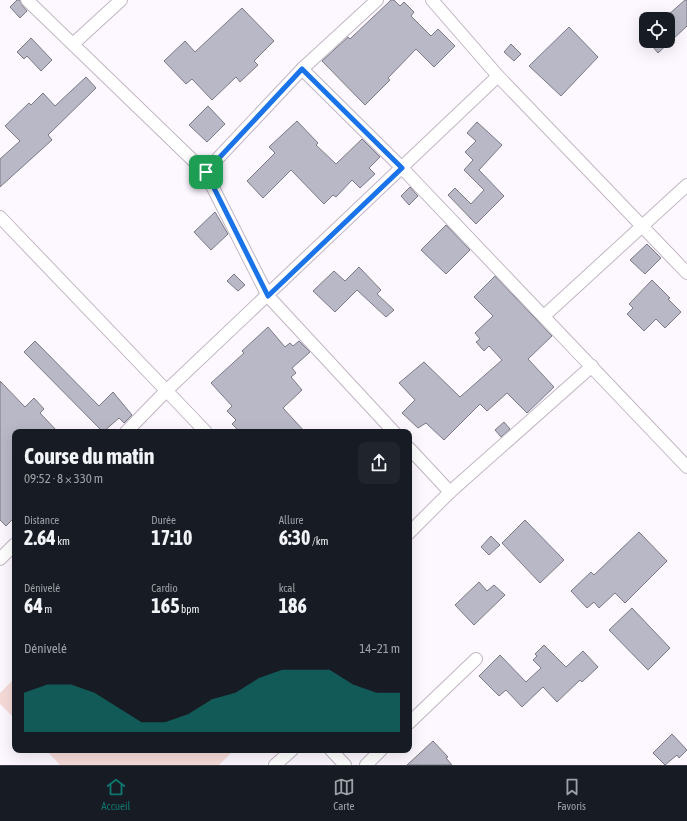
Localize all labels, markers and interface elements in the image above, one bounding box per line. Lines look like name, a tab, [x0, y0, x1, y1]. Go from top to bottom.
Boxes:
map controls	[639, 12, 675, 48]
button: locate	[639, 12, 675, 48]
pin	[189, 155, 223, 189]
icon: arrive	[195, 161, 217, 183]
button: share	[358, 442, 400, 484]
text: Course du matin	[24, 443, 154, 469]
text: 09:52 · 8 × 330 m	[24, 471, 103, 486]
text: Distance	[24, 514, 59, 526]
text: Durée	[151, 514, 176, 526]
text: Allure	[279, 514, 303, 526]
text: 2.64	[24, 526, 56, 549]
text: 17:10	[151, 526, 193, 549]
text: 6:30	[279, 526, 310, 549]
text: km	[56, 535, 70, 547]
text: /km	[310, 535, 328, 547]
text: Dénivelé	[24, 582, 60, 594]
text: Cardio	[151, 582, 178, 594]
text: kcal	[279, 582, 295, 594]
text: 64	[24, 594, 43, 617]
text: 165	[151, 594, 180, 617]
text: 186	[279, 594, 307, 617]
text: m	[43, 603, 52, 615]
text: bpm	[180, 603, 199, 615]
text: Dénivelé	[24, 641, 67, 656]
text: 14–21 m	[359, 641, 400, 656]
tab: Accueil	[101, 776, 130, 812]
tab: Carte	[333, 776, 355, 812]
tab: Favoris	[557, 776, 586, 812]

